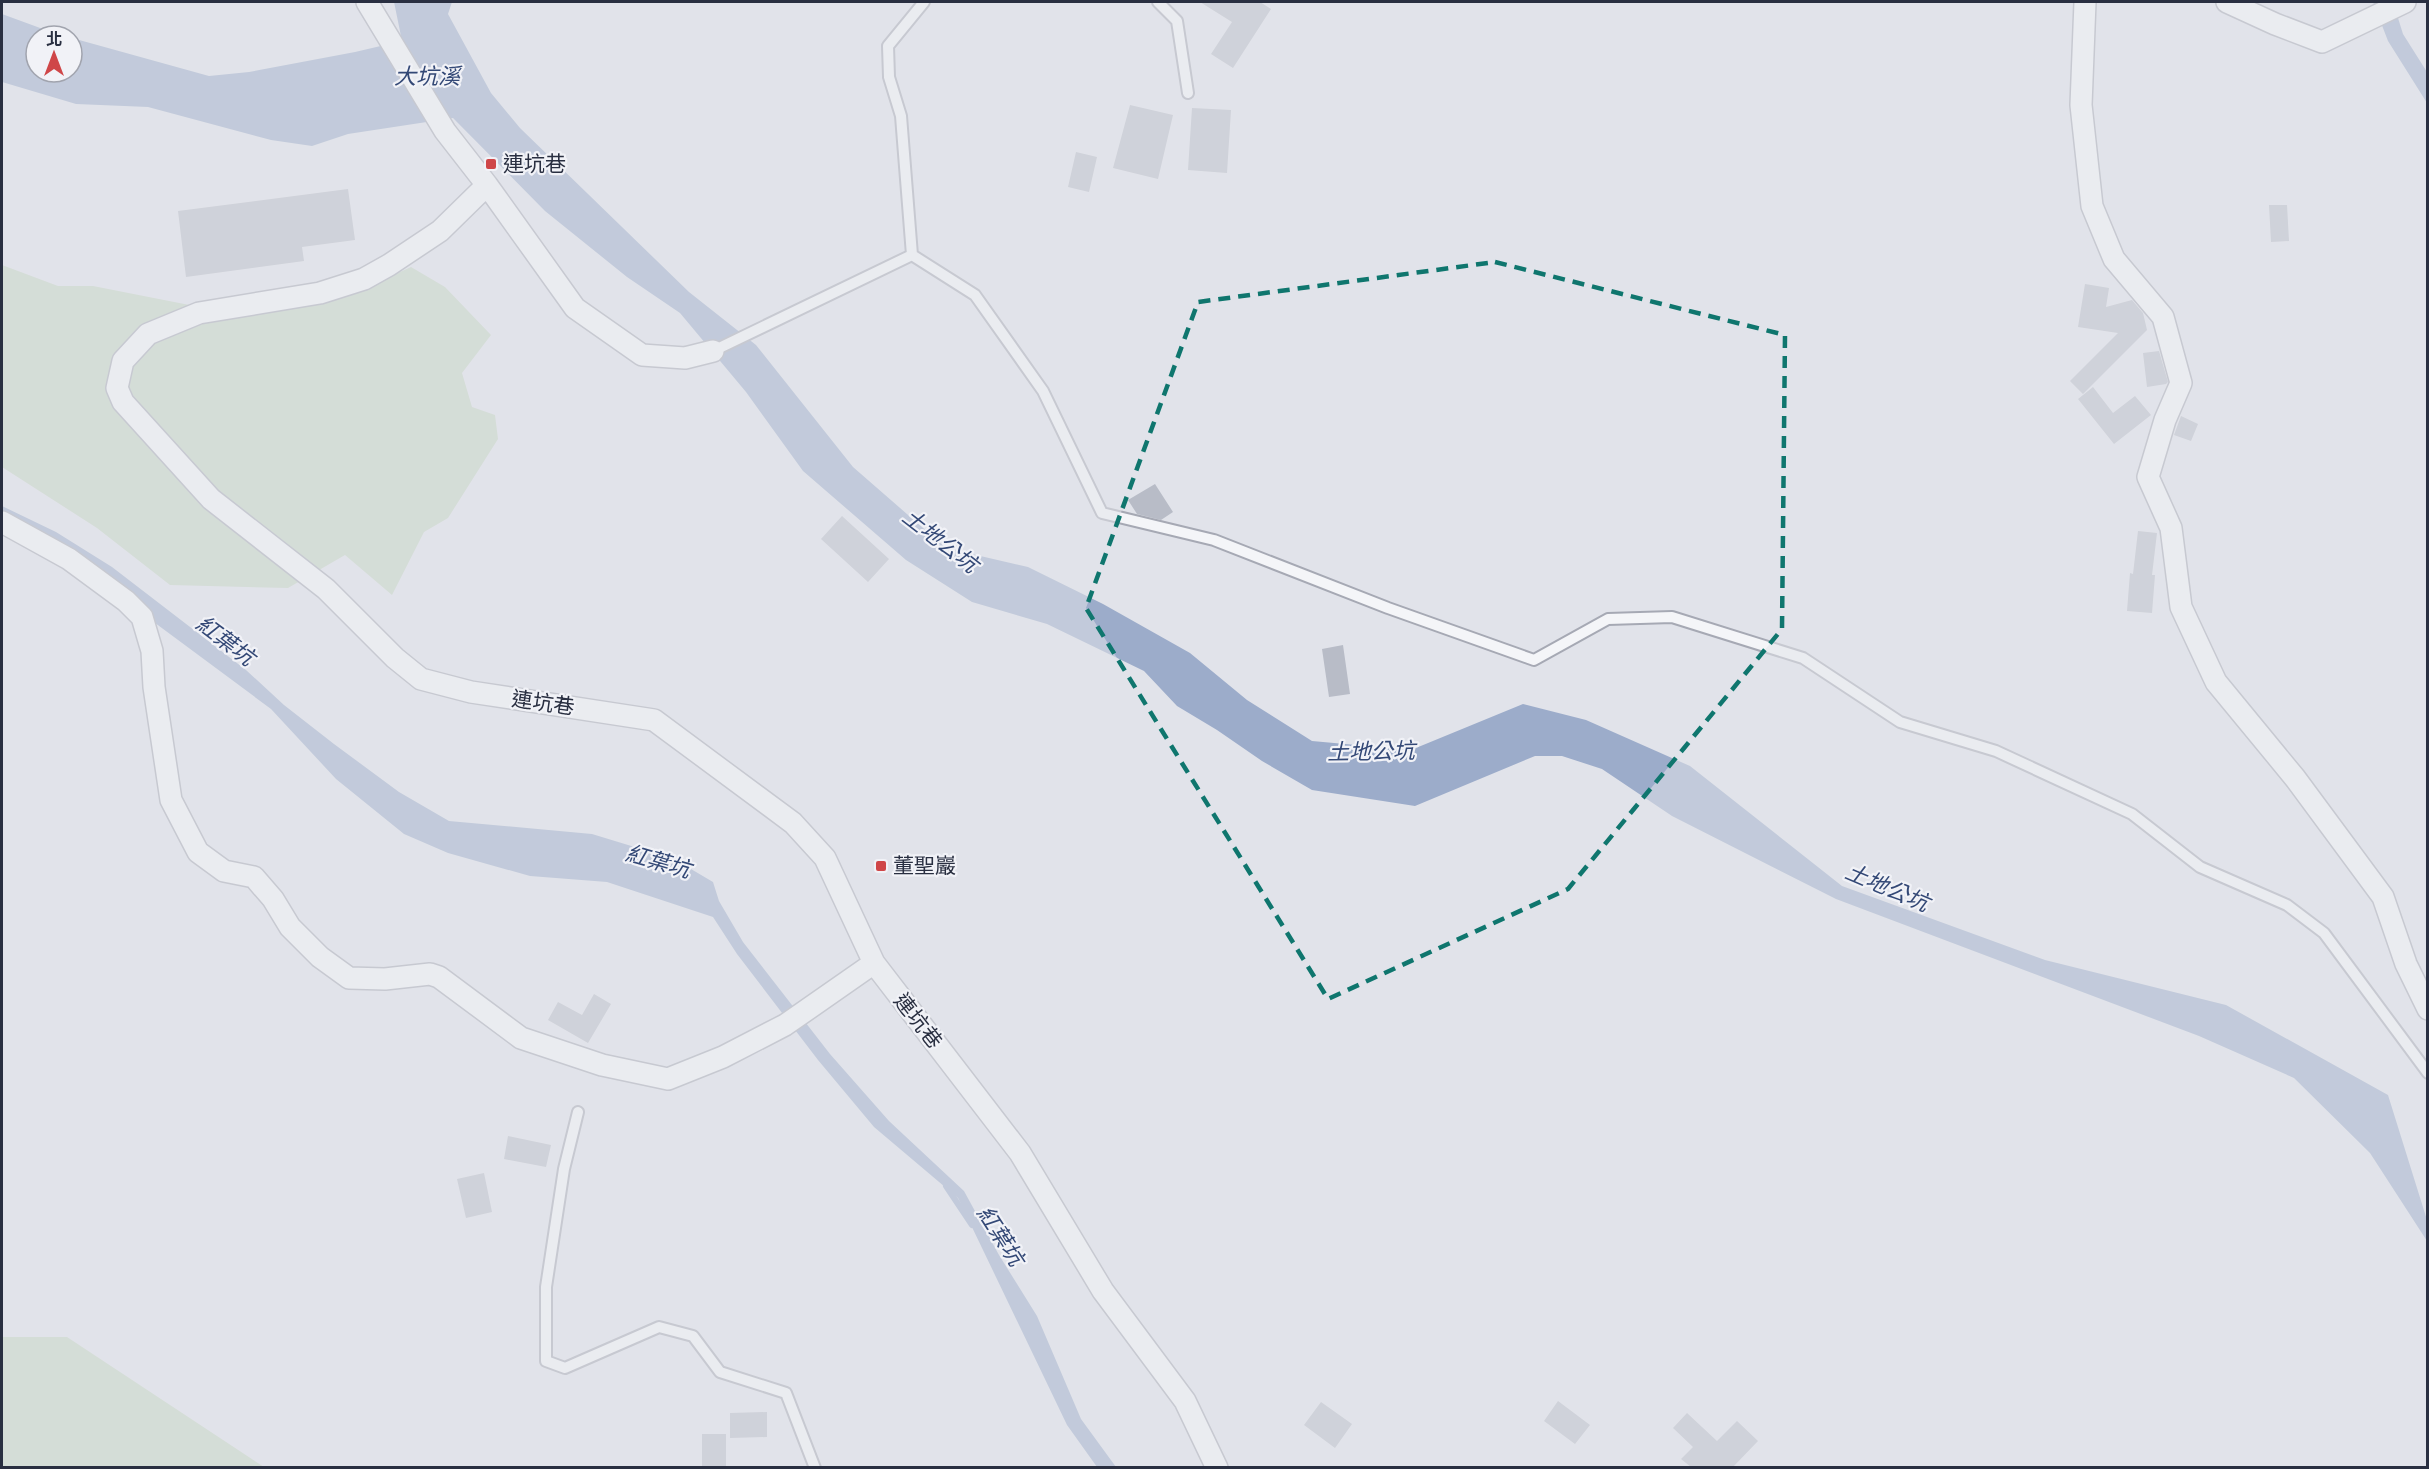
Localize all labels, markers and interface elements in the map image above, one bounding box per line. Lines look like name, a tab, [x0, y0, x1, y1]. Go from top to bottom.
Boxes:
north arrow	[24, 24, 84, 84]
text: 北	[46, 29, 62, 51]
water label: 大坑溪	[394, 62, 463, 92]
place label: 連坑巷	[503, 150, 566, 178]
marker: 連坑巷	[484, 157, 498, 171]
water label: 土地公坑	[896, 502, 986, 582]
water label: 紅葉坑	[190, 609, 263, 675]
street label: 連坑巷	[510, 685, 576, 721]
water label: 土地公坑	[1327, 736, 1418, 768]
water label: 紅葉坑	[622, 838, 697, 886]
place label: 董聖巖	[893, 852, 956, 880]
water label: 土地公坑	[1841, 857, 1936, 920]
marker: 董聖巖	[874, 859, 888, 873]
street label: 連坑巷	[888, 988, 948, 1054]
water label: 紅葉坑	[969, 1200, 1032, 1274]

